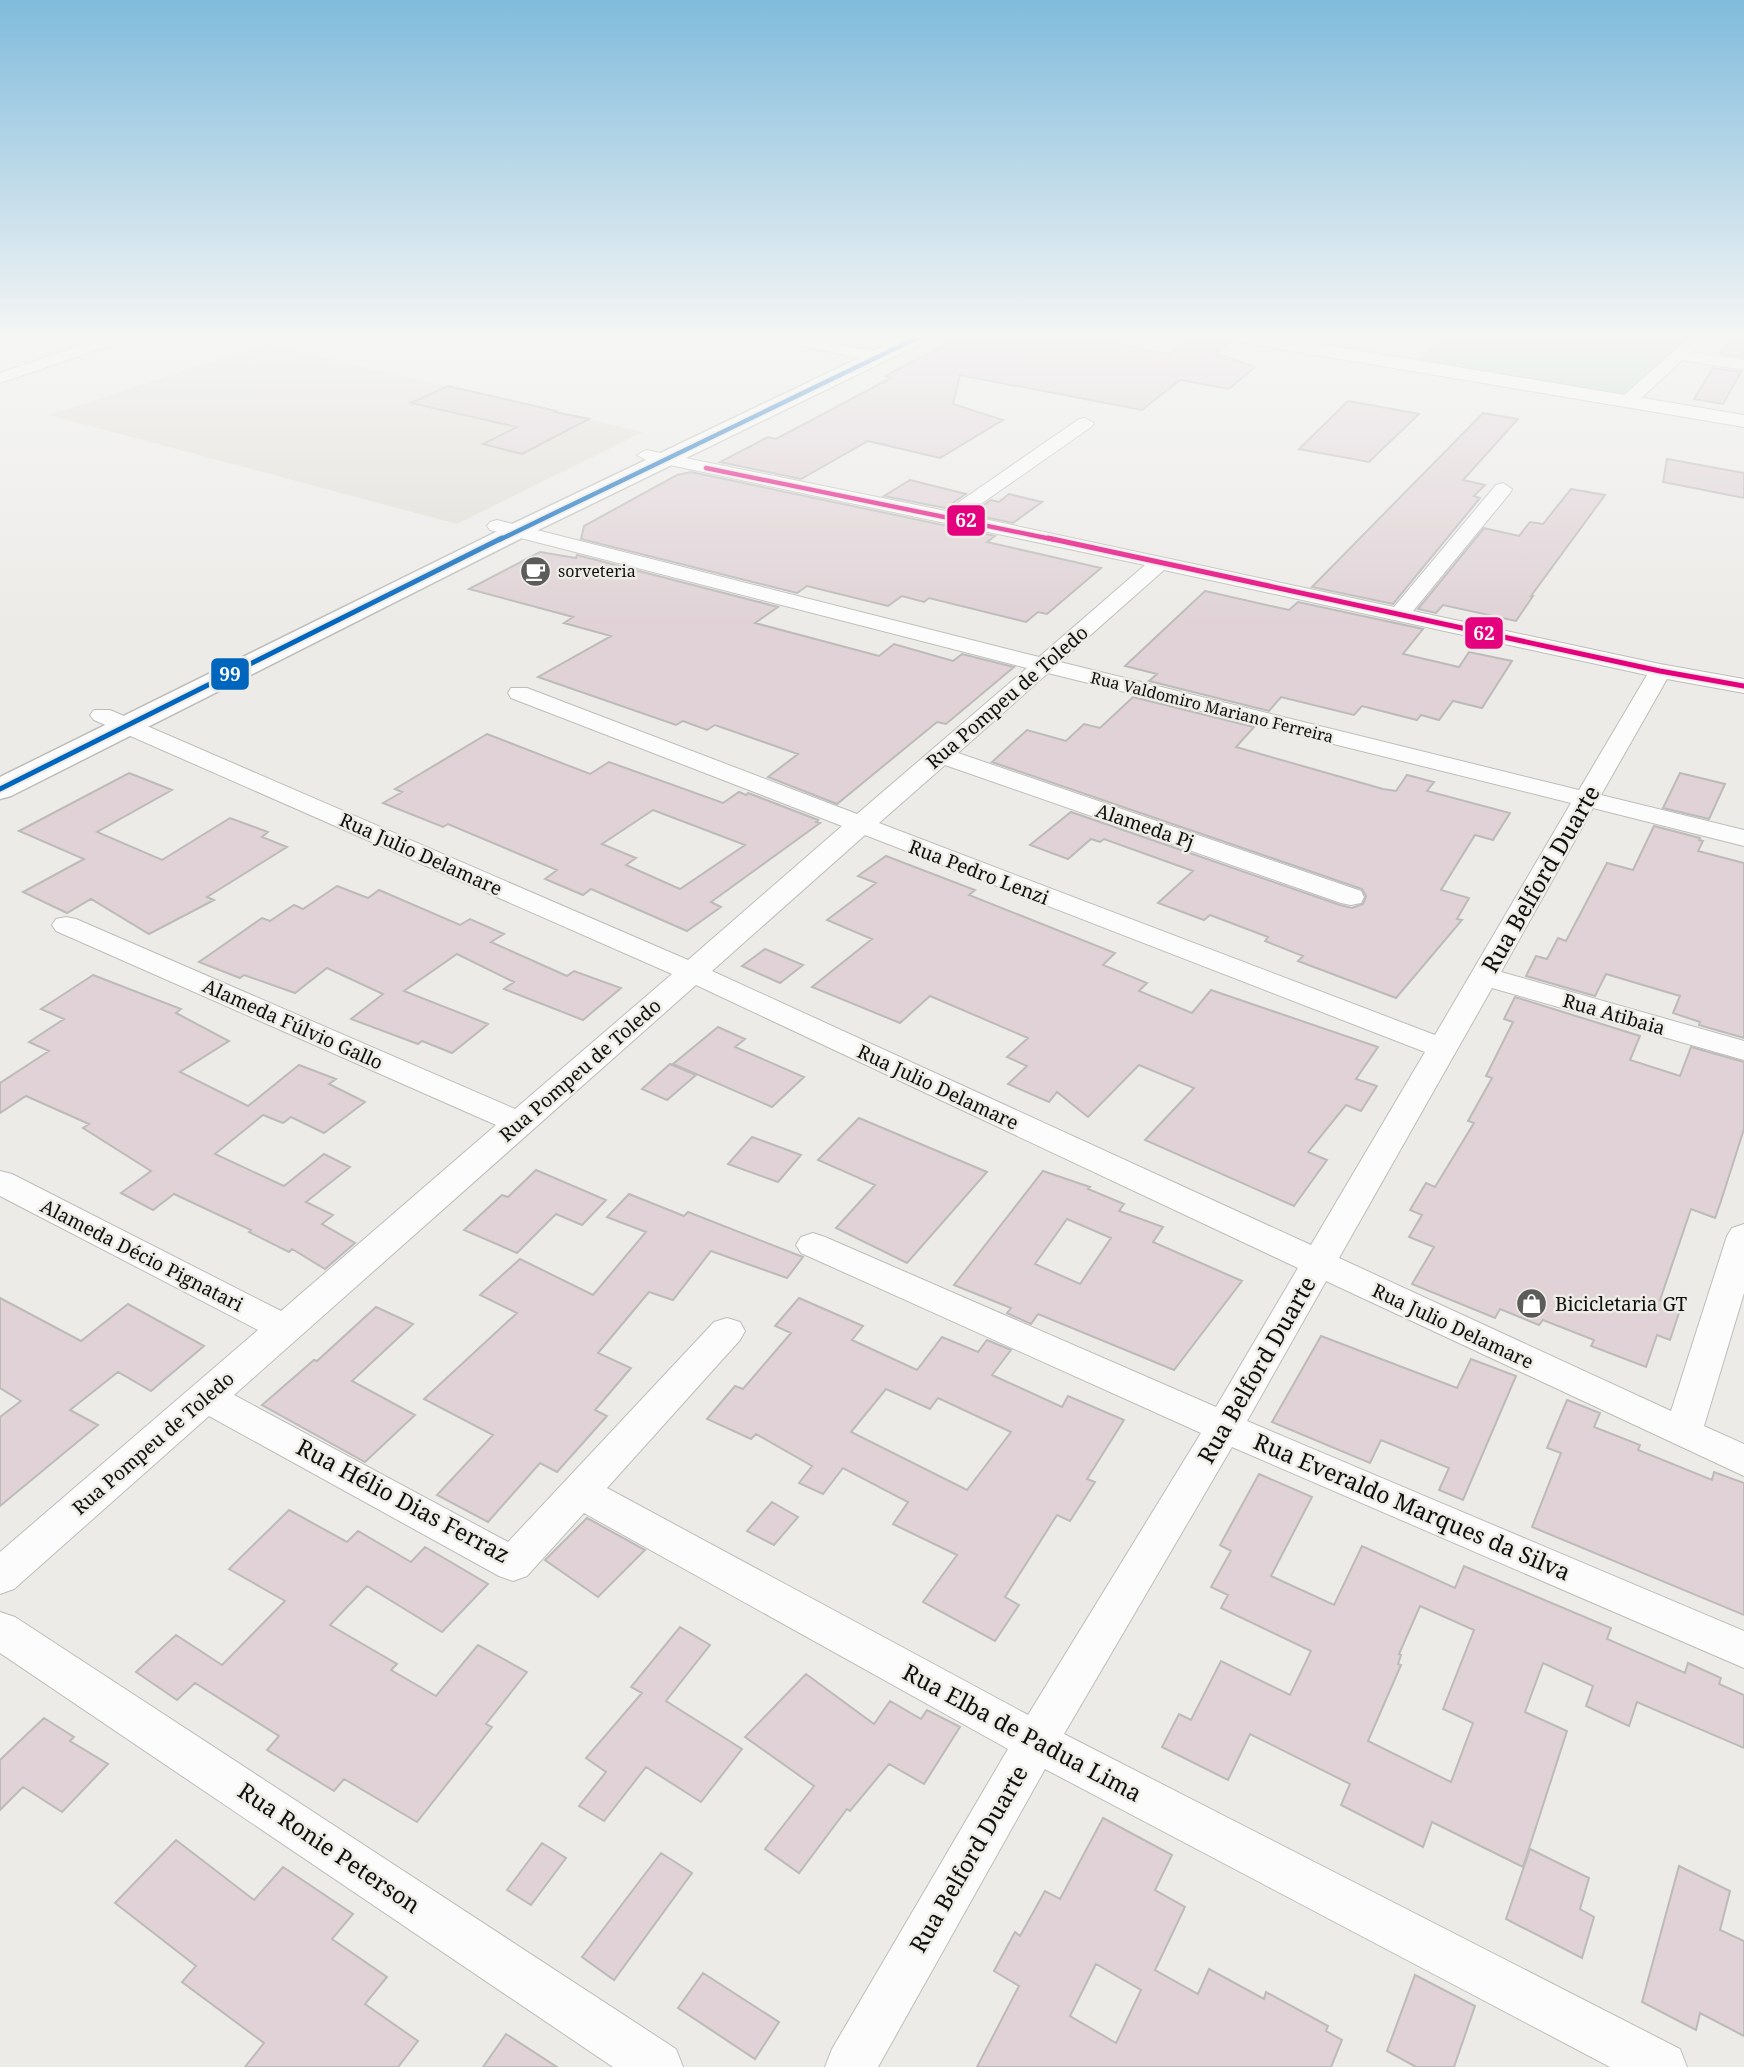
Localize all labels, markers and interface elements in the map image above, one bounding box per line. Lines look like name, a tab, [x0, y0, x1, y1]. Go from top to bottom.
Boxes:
line badge: 62	[946, 504, 986, 537]
text: 62	[955, 507, 977, 533]
cafe icon: sorveteria	[518, 554, 552, 588]
place label: sorveteria	[558, 560, 636, 582]
line badge: 62	[1464, 616, 1504, 650]
street label: Rua Pompeu de Toledo	[921, 619, 1093, 775]
text: 62	[1473, 620, 1495, 646]
line badge: 99	[210, 657, 250, 691]
text: 99	[219, 661, 241, 687]
street label: Rua Valdomiro Mariano Ferreira	[1088, 666, 1336, 748]
street label: Rua Belford Duarte	[1473, 779, 1607, 978]
street label: Alameda Pj	[1092, 797, 1198, 855]
street label: Rua Julio Delamare	[336, 806, 506, 902]
street label: Rua Pedro Lenzi	[905, 833, 1053, 911]
street label: Alameda Fúlvio Gallo	[199, 973, 387, 1075]
street label: Rua Atibaia	[1560, 987, 1668, 1041]
street label: Rua Pompeu de Toledo	[494, 992, 666, 1148]
street label: Rua Julio Delamare	[853, 1038, 1023, 1136]
street label: Alameda Décio Pignatari	[36, 1193, 248, 1317]
street label: Rua Belford Duarte	[1189, 1270, 1323, 1469]
street label: Rua Julio Delamare	[1368, 1277, 1538, 1375]
shop icon: Bicicletaria GT	[1515, 1287, 1549, 1321]
place label: Bicicletaria GT	[1555, 1291, 1688, 1317]
street label: Rua Pompeu de Toledo	[67, 1365, 239, 1521]
street label: Rua Everaldo Marques da Silva	[1249, 1425, 1576, 1588]
street label: Rua Hélio Dias Ferraz	[291, 1430, 516, 1570]
street label: Rua Elba de Padua Lima	[897, 1655, 1148, 1809]
street label: Rua Belford Duarte	[901, 1759, 1035, 1958]
street label: Rua Ronie Peterson	[232, 1774, 427, 1920]

